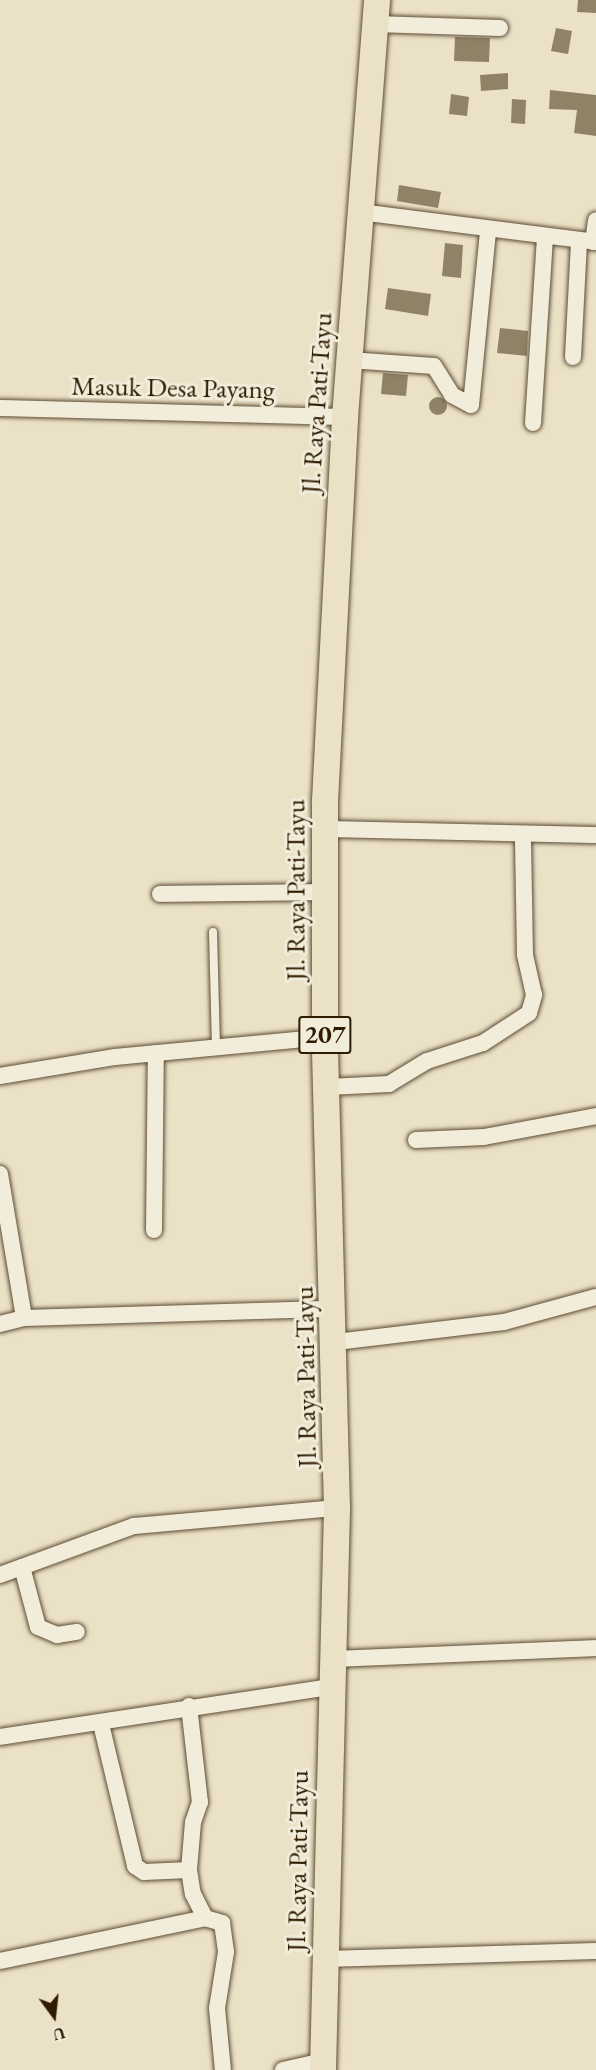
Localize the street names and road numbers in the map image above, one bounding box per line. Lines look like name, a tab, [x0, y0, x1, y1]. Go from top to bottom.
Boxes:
street label: Jl. Raya Pati-Tayu	[294, 311, 338, 495]
street label: Masuk Desa Payang	[71, 369, 275, 405]
street label: Jl. Raya Pati-Tayu	[279, 799, 311, 981]
road number: 207	[298, 1012, 352, 1058]
street label: Jl. Raya Pati-Tayu	[287, 1286, 323, 1468]
street label: Jl. Raya Pati-Tayu	[279, 1770, 315, 1952]

